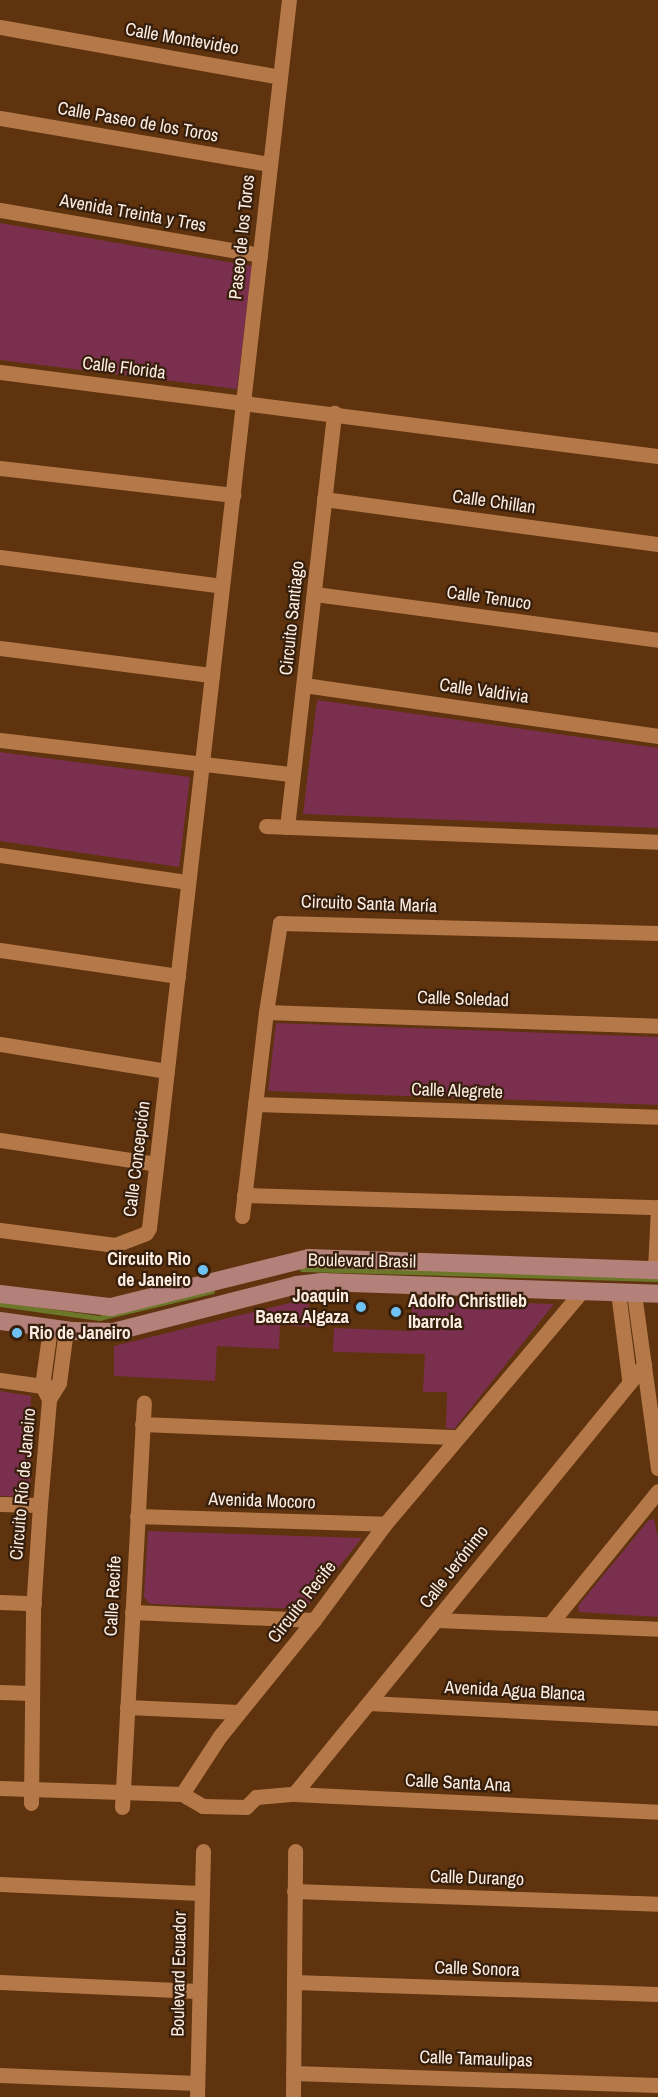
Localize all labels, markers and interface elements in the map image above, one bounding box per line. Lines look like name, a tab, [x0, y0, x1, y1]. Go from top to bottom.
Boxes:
street label: Calle Montevideo	[124, 18, 240, 60]
street label: Calle Paseo de los Toros	[56, 97, 220, 147]
street label: Paseo de los Toros	[225, 173, 259, 301]
street label: Avenida Treinta y Tres	[58, 189, 208, 237]
street label: Calle Florida	[81, 352, 167, 384]
street label: Calle Chillan	[451, 485, 537, 519]
street label: Circuito Santiago	[275, 560, 309, 676]
street label: Calle Tenuco	[445, 581, 533, 615]
street label: Calle Valdivia	[438, 674, 530, 708]
street label: Circuito Santa María	[301, 891, 437, 917]
street label: Calle Soledad	[417, 987, 509, 1011]
street label: Calle Alegrete	[410, 1079, 504, 1103]
street label: Calle Concepción	[119, 1100, 155, 1218]
place label: Circuito Rio de Janeiro	[107, 1249, 191, 1292]
street label: Boulevard Brasil	[308, 1249, 416, 1273]
marker: Circuito Rio de Janeiro	[196, 1263, 210, 1277]
place label: Joaquin Baeza Algaza	[255, 1286, 349, 1328]
place label: Adolfo Christlieb Ibarrola	[408, 1291, 527, 1334]
marker: Joaquin Baeza Algaza	[354, 1300, 368, 1314]
marker: Adolfo Christlieb Ibarrola	[389, 1305, 403, 1319]
place label: Rio de Janeiro	[29, 1322, 131, 1344]
marker: Rio de Janeiro	[10, 1326, 24, 1340]
street label: Circuito Río de Janeiro	[6, 1407, 40, 1561]
street label: Avenida Mocoro	[208, 1488, 316, 1514]
street label: Calle Jerónimo	[415, 1521, 493, 1613]
street label: Calle Recife	[100, 1555, 126, 1637]
street label: Circuito Recife	[263, 1557, 341, 1647]
street label: Avenida Agua Blanca	[444, 1677, 586, 1705]
street label: Calle Santa Ana	[404, 1769, 512, 1797]
street label: Calle Durango	[429, 1866, 525, 1890]
street label: Boulevard Ecuador	[167, 1911, 191, 2037]
street label: Calle Sonora	[434, 1957, 520, 1981]
street label: Calle Tamaulipas	[419, 2046, 533, 2072]

